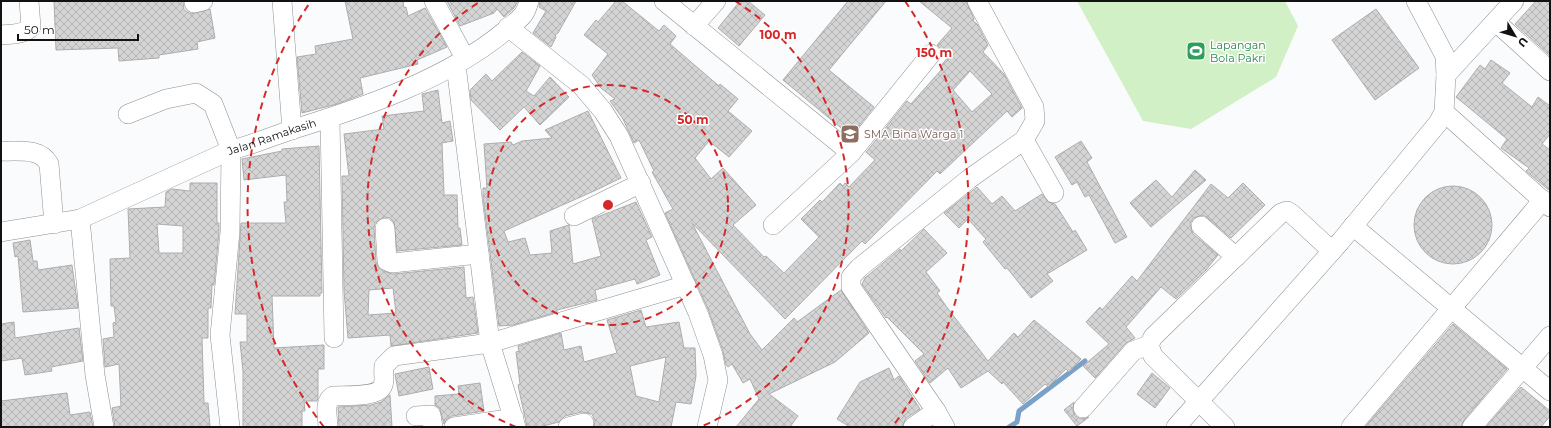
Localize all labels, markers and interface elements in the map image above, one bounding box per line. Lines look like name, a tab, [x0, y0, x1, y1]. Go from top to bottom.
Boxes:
scale bar	[18, 16, 138, 42]
north arrow	[1495, 16, 1535, 56]
text: 50 m	[24, 22, 55, 37]
text: 100 m	[760, 27, 796, 42]
text: U	[1515, 34, 1531, 50]
place label: Lapangan Bola Pakri	[1210, 38, 1266, 65]
sports icon: Lapangan Bola Pakri	[1185, 40, 1207, 62]
text: 150 m	[916, 45, 952, 60]
text: 50 m	[677, 112, 709, 127]
street label: Jalan Ramakasih	[224, 115, 318, 158]
school or university icon: SMA Bina Warga 1	[839, 123, 861, 145]
place label: SMA Bina Warga 1	[864, 127, 963, 141]
centre of rings	[601, 198, 615, 212]

